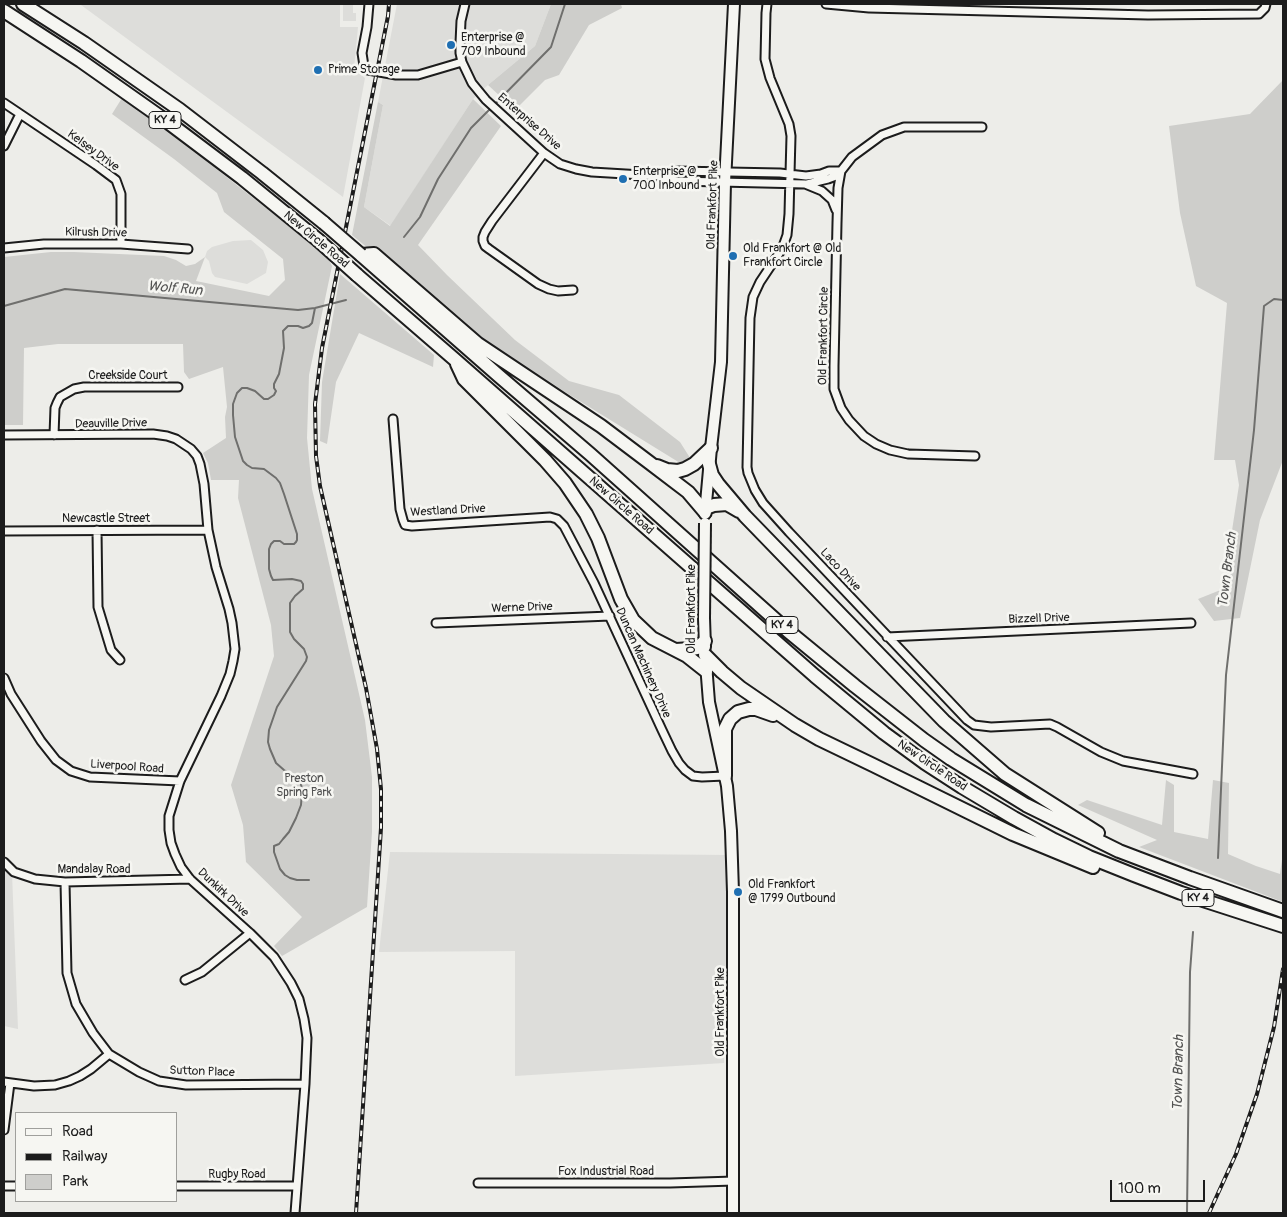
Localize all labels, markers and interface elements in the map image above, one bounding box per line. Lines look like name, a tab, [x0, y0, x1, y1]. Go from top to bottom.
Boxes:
place label: Enterprise @ 709 Inbound	[461, 31, 526, 59]
marker: Enterprise @ 709 Inbound	[445, 39, 457, 51]
place label: Prime Storage	[328, 63, 400, 77]
marker: Prime Storage	[312, 64, 324, 76]
street label: Enterprise Drive	[494, 90, 564, 154]
road number: KY 4	[149, 112, 181, 128]
street label: Kelsey Drive	[64, 127, 122, 175]
street label: Old Frankfort Pike	[704, 160, 722, 250]
place label: Enterprise @ 700 Inbound	[633, 165, 700, 193]
marker: Enterprise @ 700 Inbound	[617, 173, 629, 185]
street label: New Circle Road	[280, 208, 352, 272]
street label: Kilrush Drive	[65, 225, 127, 241]
place label: Old Frankfort @ Old Frankfort Circle	[743, 242, 841, 270]
marker: Old Frankfort @ Old Frankfort Circle	[727, 250, 739, 262]
water label: Wolf Run	[147, 278, 203, 300]
street label: Old Frankfort Circle	[816, 287, 832, 385]
street label: Creekside Court	[88, 369, 168, 383]
street label: Deauville Drive	[75, 416, 147, 432]
street label: New Circle Road	[586, 474, 656, 538]
street label: Westland Drive	[410, 502, 486, 520]
street label: Newcastle Street	[62, 512, 150, 526]
water label: Town Branch	[1215, 531, 1241, 609]
street label: Laco Drive	[817, 546, 863, 594]
street label: Old Frankfort Pike	[685, 564, 699, 654]
street label: Werne Drive	[491, 600, 553, 616]
street label: Duncan Machinery Drive	[612, 606, 674, 720]
street label: Bizzell Drive	[1008, 611, 1070, 627]
road number: KY 4	[766, 616, 798, 634]
street label: New Circle Road	[894, 737, 970, 795]
street label: Liverpool Road	[90, 757, 164, 777]
park label: Preston Spring Park	[276, 772, 332, 800]
street label: Mandalay Road	[57, 863, 131, 877]
street label: Dunkirk Drive	[194, 866, 252, 920]
place label: Old Frankfort @ 1799 Outbound	[748, 878, 836, 906]
marker: Old Frankfort @ 1799 Outbound	[732, 886, 744, 898]
road number: KY 4	[1182, 890, 1214, 906]
street label: Old Frankfort Pike	[714, 967, 728, 1057]
water label: Town Branch	[1170, 1035, 1188, 1111]
street label: Sutton Place	[169, 1064, 235, 1080]
legend	[15, 1112, 178, 1202]
text: Road	[62, 1122, 93, 1141]
text: Railway	[62, 1147, 107, 1166]
street label: Fox Industrial Road	[558, 1165, 654, 1179]
street label: Rugby Road	[208, 1168, 266, 1182]
scale bar	[1112, 1170, 1207, 1202]
text: Park	[62, 1172, 88, 1191]
text: 100 m	[1118, 1179, 1161, 1198]

